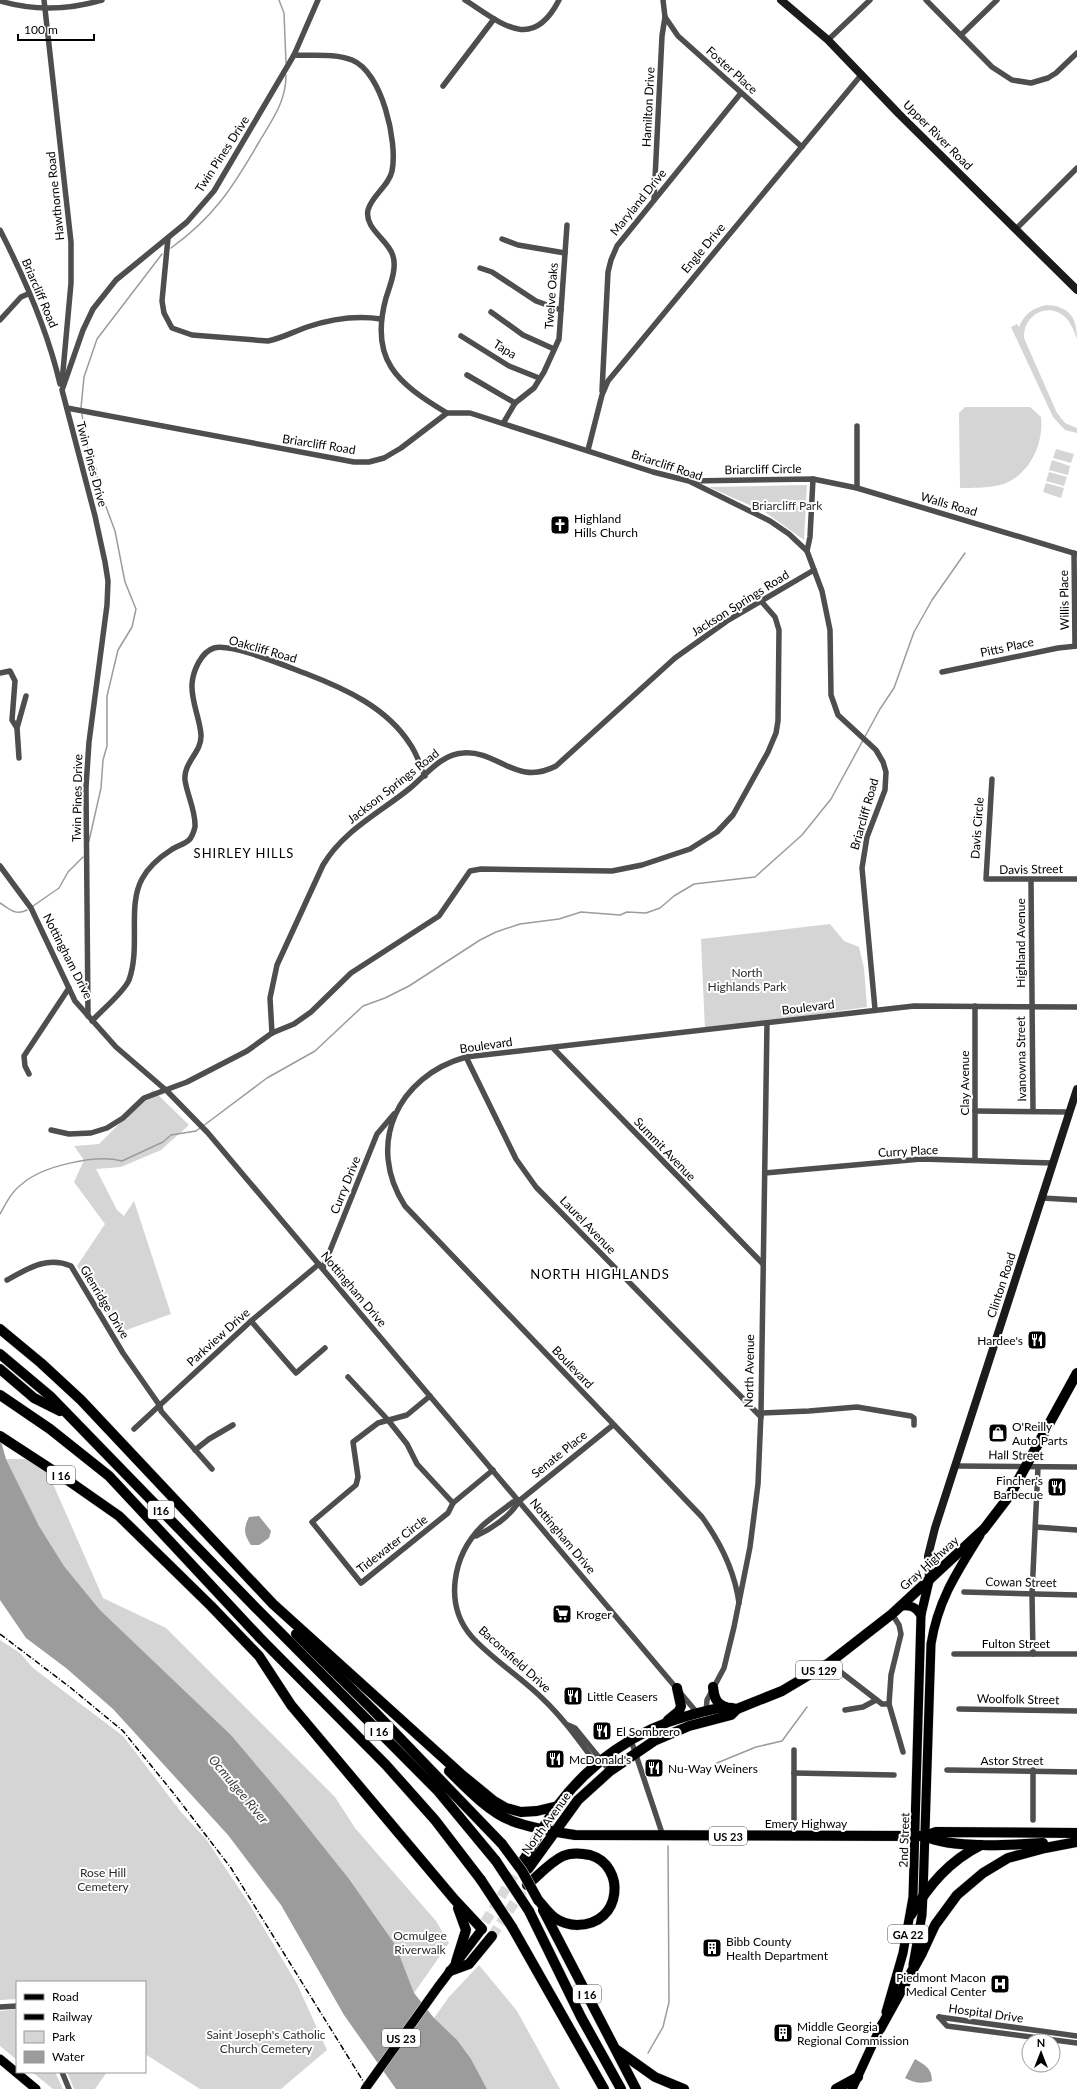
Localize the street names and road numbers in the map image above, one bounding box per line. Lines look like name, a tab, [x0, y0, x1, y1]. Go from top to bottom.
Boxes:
street label: Foster Place	[703, 43, 761, 97]
street label: Hamilton Drive	[638, 67, 658, 147]
street label: Upper River Road	[900, 97, 976, 173]
street label: Twin Pines Drive	[192, 113, 252, 195]
street label: Hawthorne Road	[43, 151, 67, 241]
street label: Maryland Drive	[607, 166, 669, 238]
street label: Engle Drive	[678, 220, 728, 276]
street label: Briarcliff Road	[19, 256, 61, 330]
street label: Twelve Oaks	[541, 262, 561, 330]
street label: Tapa	[491, 336, 519, 362]
street label: Twin Pines Drive	[73, 420, 111, 508]
street label: Briarcliff Road	[281, 431, 357, 457]
street label: Briarcliff Road	[630, 446, 704, 484]
street label: Briarcliff Circle	[724, 461, 802, 477]
street label: Walls Road	[919, 489, 979, 519]
street label: Jackson Springs Road	[688, 567, 792, 639]
street label: Willis Place	[1056, 570, 1072, 630]
street label: Oakcliff Road	[227, 632, 299, 666]
street label: Pitts Place	[979, 634, 1035, 660]
street label: Jackson Springs Road	[344, 745, 442, 827]
street label: Twin Pines Drive	[69, 754, 85, 842]
street label: Briarcliff Road	[847, 776, 881, 852]
street label: Davis Circle	[967, 797, 987, 859]
street label: Davis Street	[999, 861, 1064, 877]
street label: Highland Avenue	[1013, 898, 1028, 988]
street label: Nottingham Drive	[40, 911, 96, 1001]
street label: Boulevard	[781, 996, 835, 1018]
street label: Ivanowna Street	[1013, 1015, 1029, 1102]
street label: Boulevard	[459, 1034, 513, 1056]
street label: Clay Avenue	[957, 1051, 972, 1115]
street label: Summit Avenue	[631, 1114, 699, 1184]
street label: Curry Place	[878, 1142, 938, 1160]
street label: Curry Drive	[327, 1154, 363, 1216]
street label: Laurel Avenue	[557, 1193, 619, 1257]
street label: Nottingham Drive	[318, 1248, 390, 1330]
street label: Clinton Road	[983, 1250, 1019, 1320]
street label: Glenridge Drive	[77, 1263, 133, 1341]
street label: Parkview Drive	[183, 1305, 253, 1369]
street label: North Avenue	[741, 1334, 757, 1408]
street label: Boulevard	[549, 1343, 597, 1391]
street label: Senate Place	[528, 1427, 590, 1481]
street label: Hall Street	[988, 1447, 1044, 1463]
road number: I 16	[47, 1466, 75, 1484]
street label: Nottingham Drive	[527, 1495, 599, 1577]
road number: I16	[148, 1501, 174, 1519]
street label: Tidewater Circle	[354, 1512, 430, 1576]
street label: Gray Highway	[897, 1532, 962, 1593]
street label: Cowan Street	[985, 1574, 1057, 1590]
street label: Baconsfield Drive	[476, 1623, 554, 1695]
street label: Fulton Street	[982, 1636, 1051, 1651]
road number: US 129	[796, 1661, 842, 1679]
street label: Woolfolk Street	[977, 1691, 1060, 1707]
road number: I 16	[365, 1722, 393, 1740]
street label: Astor Street	[980, 1753, 1044, 1768]
street label: North Avenue	[518, 1789, 574, 1857]
street label: 2nd Street	[896, 1812, 912, 1868]
street label: Emery Highway	[765, 1816, 848, 1831]
road number: US 23	[709, 1827, 747, 1845]
road number: GA 22	[888, 1925, 928, 1943]
road number: I 16	[573, 1985, 601, 2003]
street label: Hospital Drive	[948, 2000, 1024, 2026]
road number: US 23	[382, 2029, 420, 2047]

